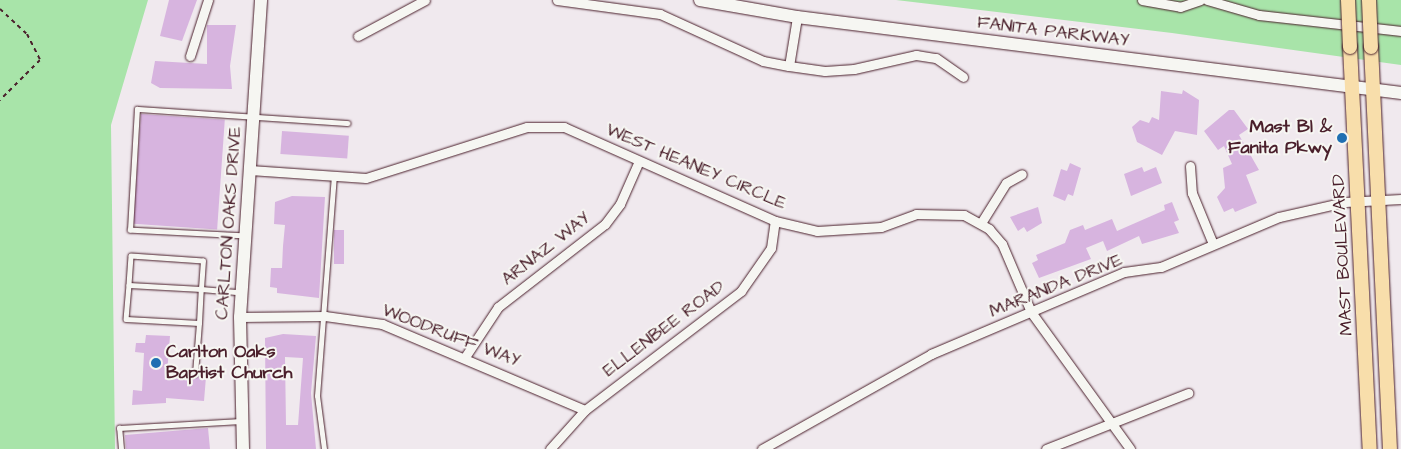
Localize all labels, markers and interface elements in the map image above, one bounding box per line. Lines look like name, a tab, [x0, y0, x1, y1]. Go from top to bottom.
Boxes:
street label: FANITA PARKWAY	[976, 12, 1130, 52]
place label: Mast Bl & Fanita Pkwy	[1228, 117, 1332, 160]
street label: WEST HEANEY CIRCLE	[603, 119, 789, 215]
street label: CARLTON OAKS DRIVE	[211, 126, 247, 320]
marker: Mast Bl & Fanita Pkwy	[1336, 132, 1348, 144]
street label: MAST BOULEVARD	[1328, 174, 1358, 336]
street label: ARNAZ WAY	[497, 208, 595, 290]
street label: MARANDA DRIVE	[986, 249, 1126, 323]
street label: ELLENBEE ROAD	[599, 276, 729, 382]
street label: WOODRUFF WAY	[379, 300, 523, 372]
place label: Carlton Oaks Baptist Church	[166, 342, 293, 384]
marker: Carlton Oaks Baptist Church	[150, 357, 162, 369]

